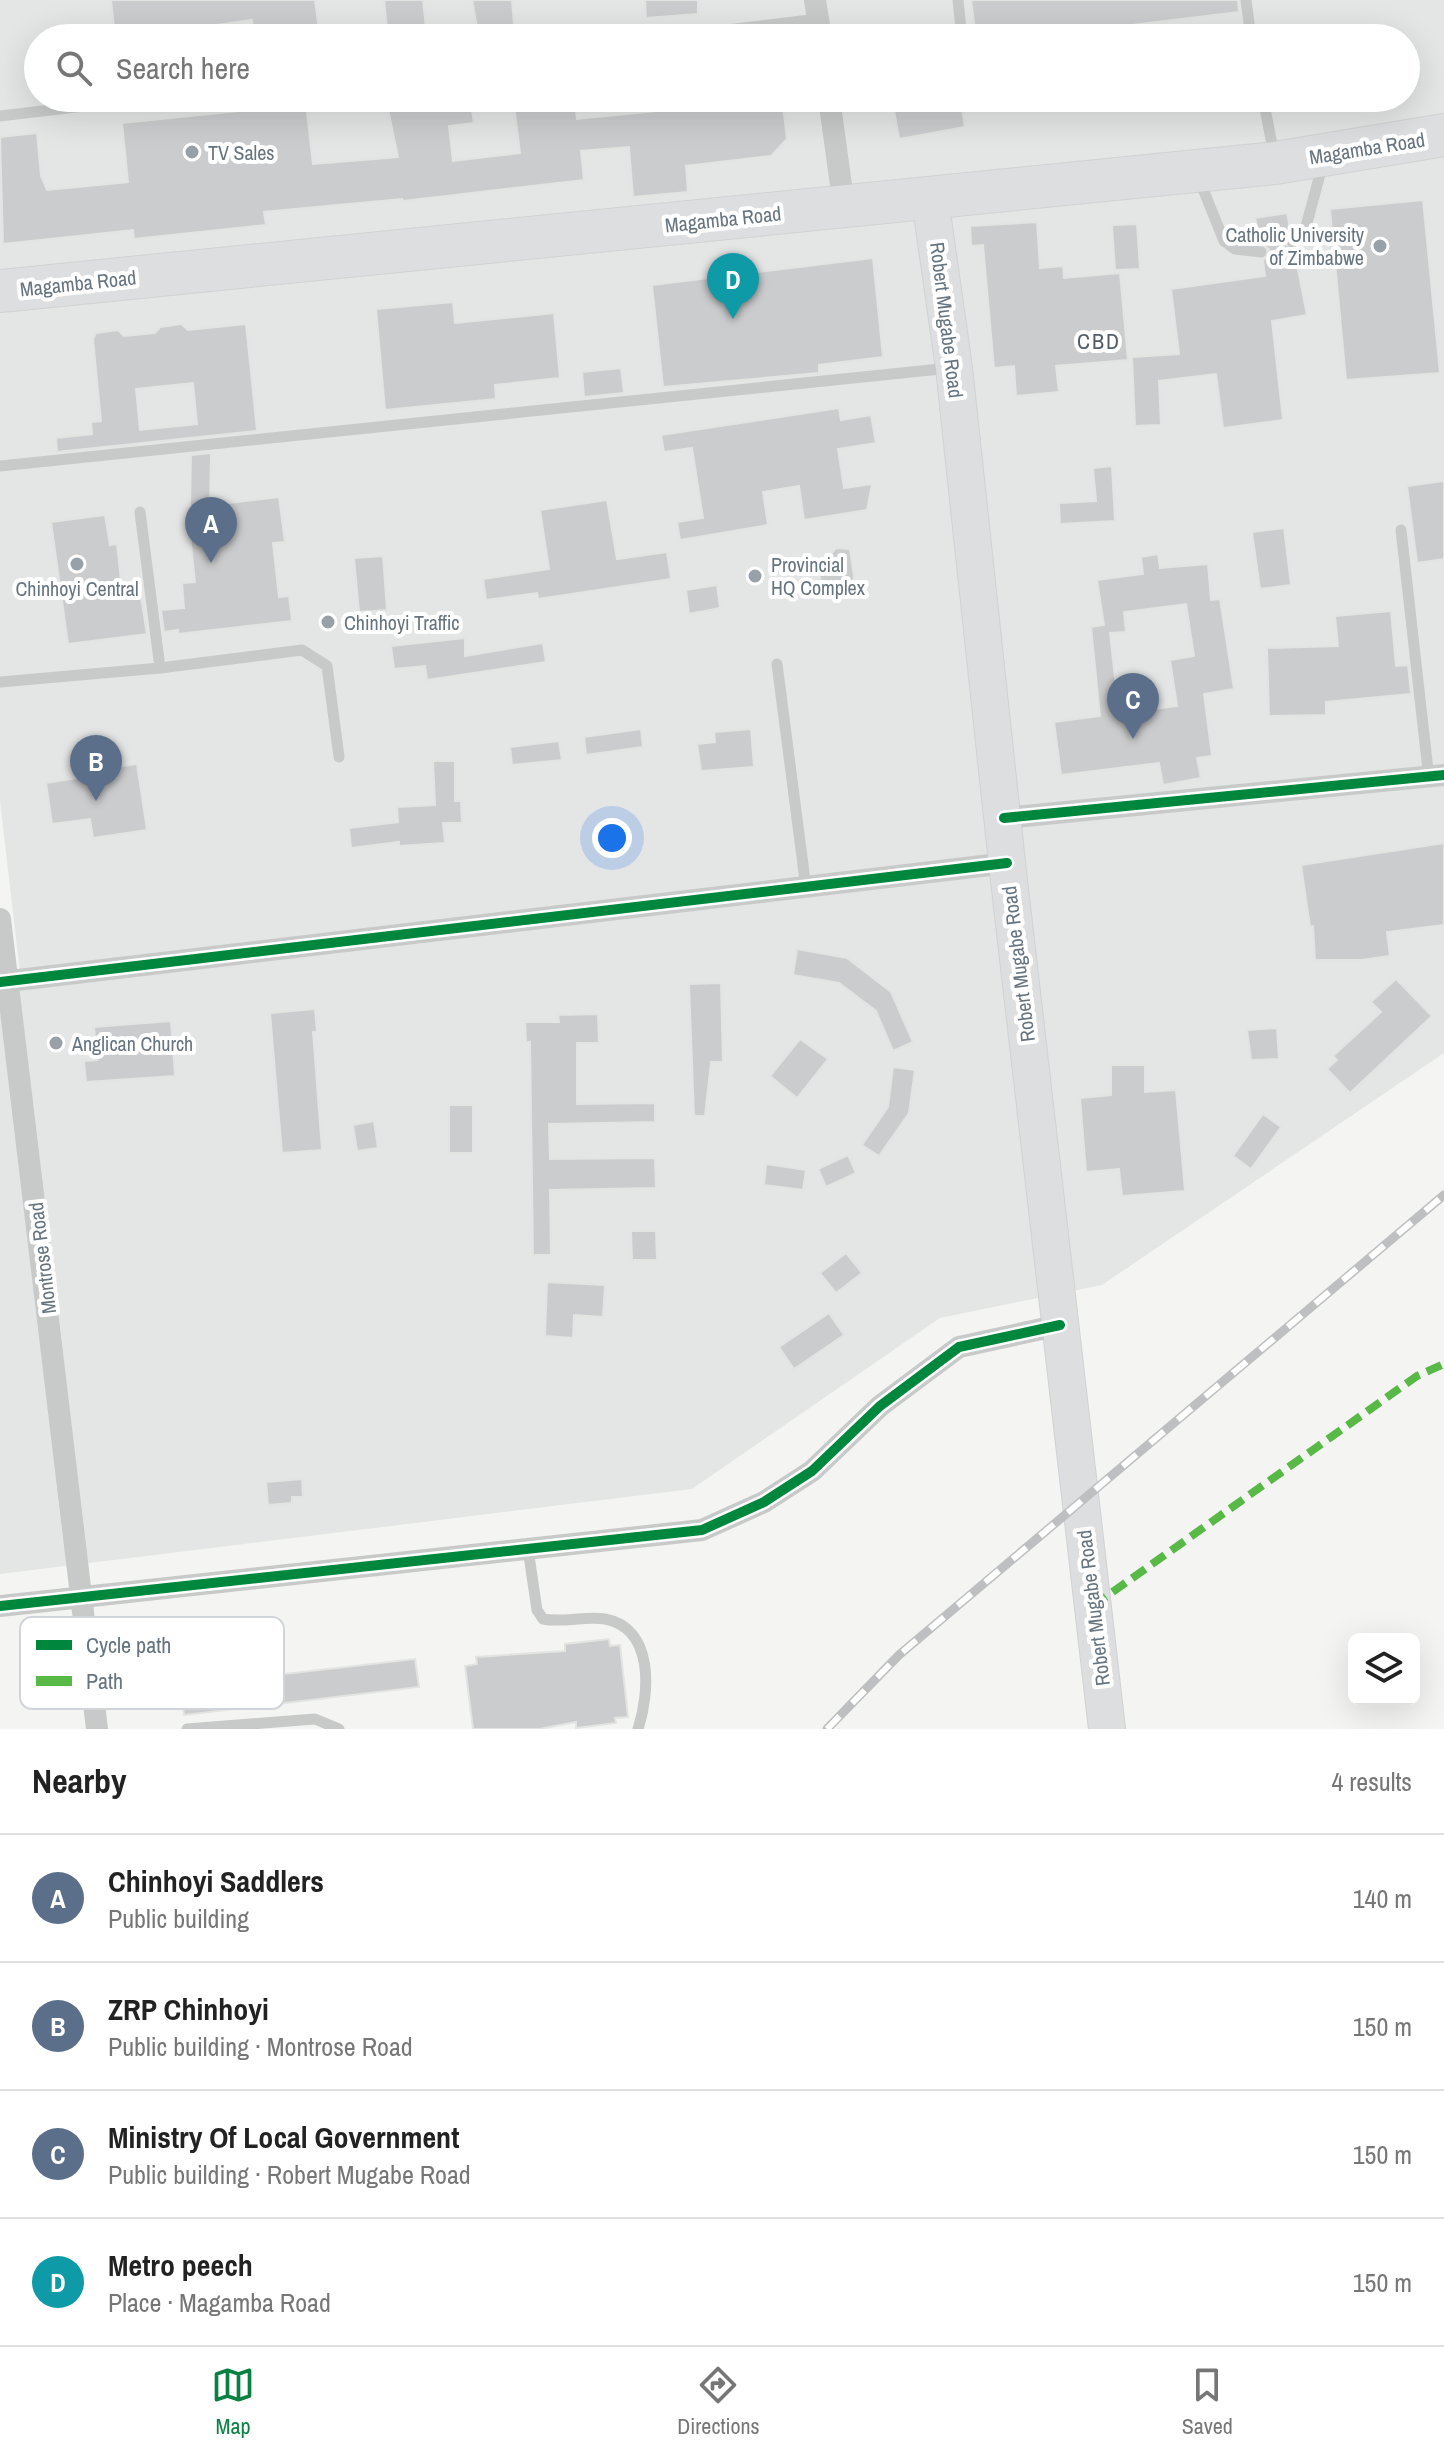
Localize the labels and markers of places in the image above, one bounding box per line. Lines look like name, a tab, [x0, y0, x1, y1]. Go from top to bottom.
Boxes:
place label: TV Sales	[208, 139, 275, 166]
marker: TV Sales	[183, 143, 201, 161]
place label: Catholic University of Zimbabwe	[1225, 221, 1365, 271]
marker: Catholic University of Zimbabwe	[1371, 237, 1389, 255]
pin: D	[707, 253, 759, 319]
pin: A	[185, 497, 237, 563]
place label: Provincial HQ Complex	[771, 551, 866, 601]
marker: Chinhoyi Central	[68, 555, 86, 573]
marker: Provincial HQ Complex	[746, 567, 764, 585]
place label: Chinhoyi Central	[15, 575, 139, 602]
place label: Chinhoyi Traffic	[344, 609, 460, 636]
marker: Chinhoyi Traffic	[319, 613, 337, 631]
pin: C	[1107, 673, 1159, 739]
pin: B	[70, 735, 122, 801]
place label: Anglican Church	[71, 1030, 193, 1057]
marker: Anglican Church	[47, 1034, 65, 1052]

